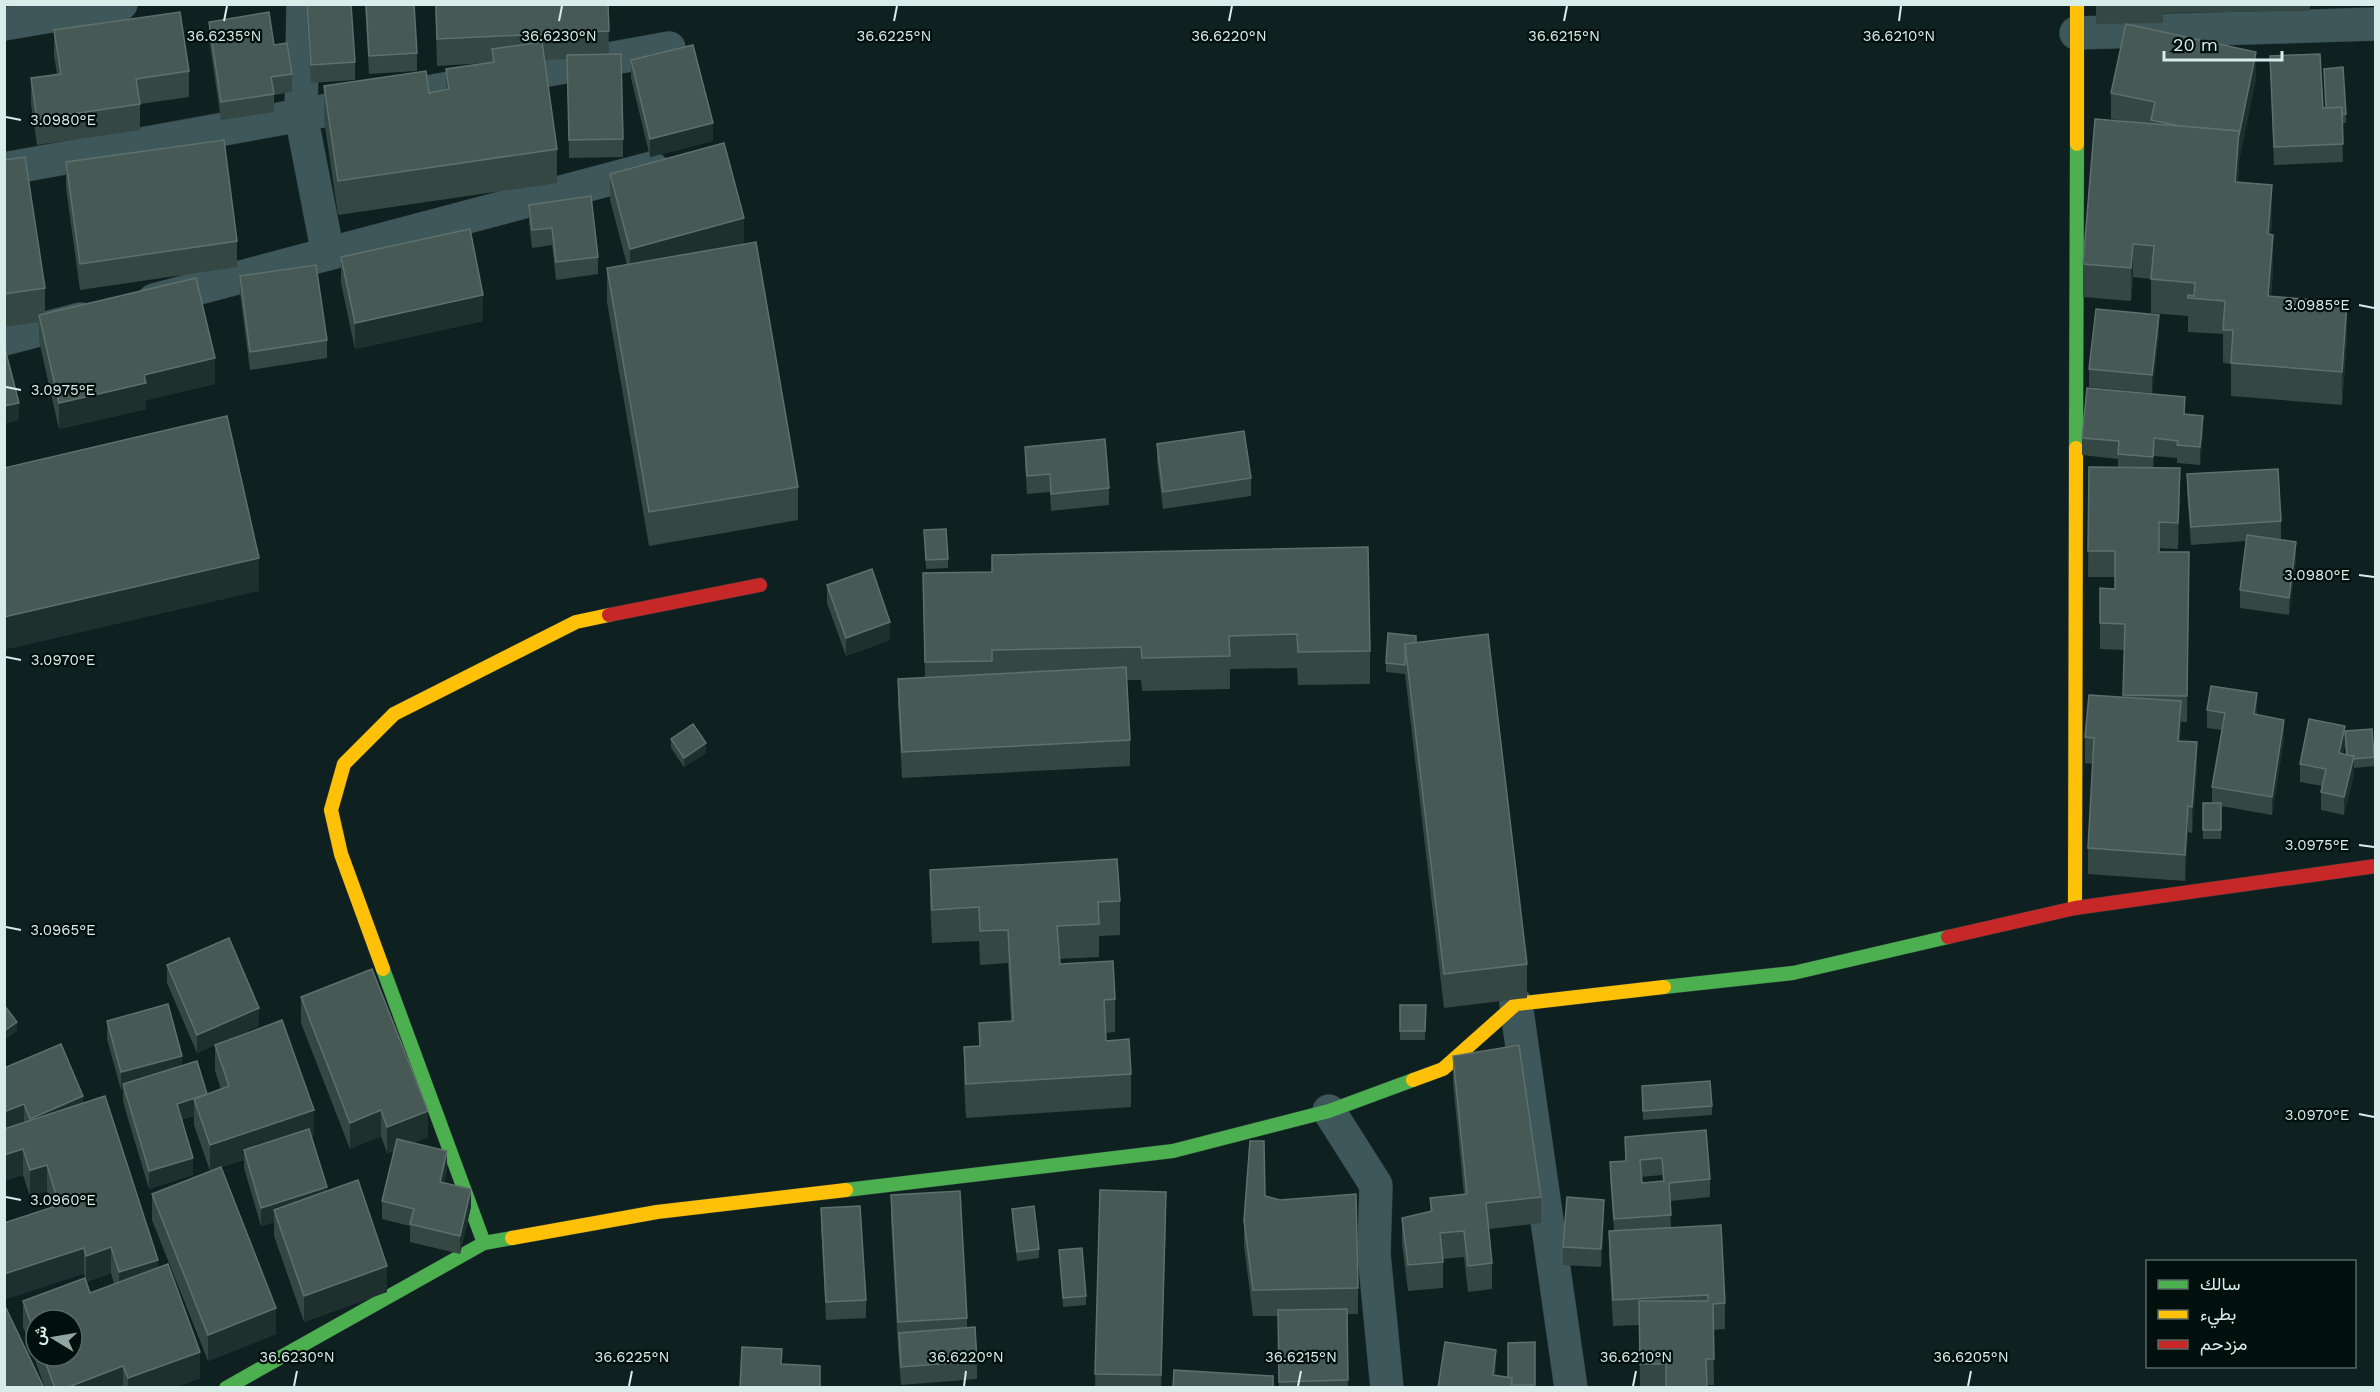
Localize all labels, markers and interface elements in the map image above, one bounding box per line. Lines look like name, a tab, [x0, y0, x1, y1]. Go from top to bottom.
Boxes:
scale bar	[2164, 24, 2282, 62]
text: 36.6235°N	[187, 27, 261, 45]
text: 36.6230°N	[521, 27, 597, 45]
text: 36.6225°N	[857, 27, 931, 45]
text: 36.6220°N	[1191, 27, 1267, 45]
text: 36.6215°N	[1528, 27, 1600, 45]
text: 36.6210°N	[1863, 27, 1935, 45]
text: 20 m	[2173, 34, 2218, 55]
text: 3.0980°E	[30, 111, 96, 129]
text: 3.0985°E	[2284, 296, 2350, 314]
text: 3.0975°E	[31, 381, 95, 399]
text: 3.0980°E	[2284, 566, 2350, 584]
text: 3.0970°E	[31, 651, 95, 669]
text: 3.0975°E	[2285, 836, 2349, 854]
text: 3.0965°E	[30, 921, 96, 939]
text: 3.0970°E	[2285, 1106, 2349, 1124]
text: 3.0960°E	[30, 1191, 96, 1209]
legend	[2146, 1260, 2356, 1368]
text: سالك	[2200, 1273, 2240, 1294]
text: بطيء	[2200, 1303, 2236, 1329]
north arrow	[24, 1308, 84, 1368]
text: ش	[29, 1324, 51, 1346]
text: مزدحم	[2200, 1333, 2247, 1356]
text: 36.6230°N	[259, 1348, 335, 1366]
text: 36.6225°N	[595, 1348, 669, 1366]
text: 36.6220°N	[928, 1348, 1004, 1366]
text: 36.6215°N	[1265, 1348, 1337, 1366]
text: 36.6210°N	[1600, 1348, 1672, 1366]
text: 36.6205°N	[1933, 1348, 2009, 1366]

